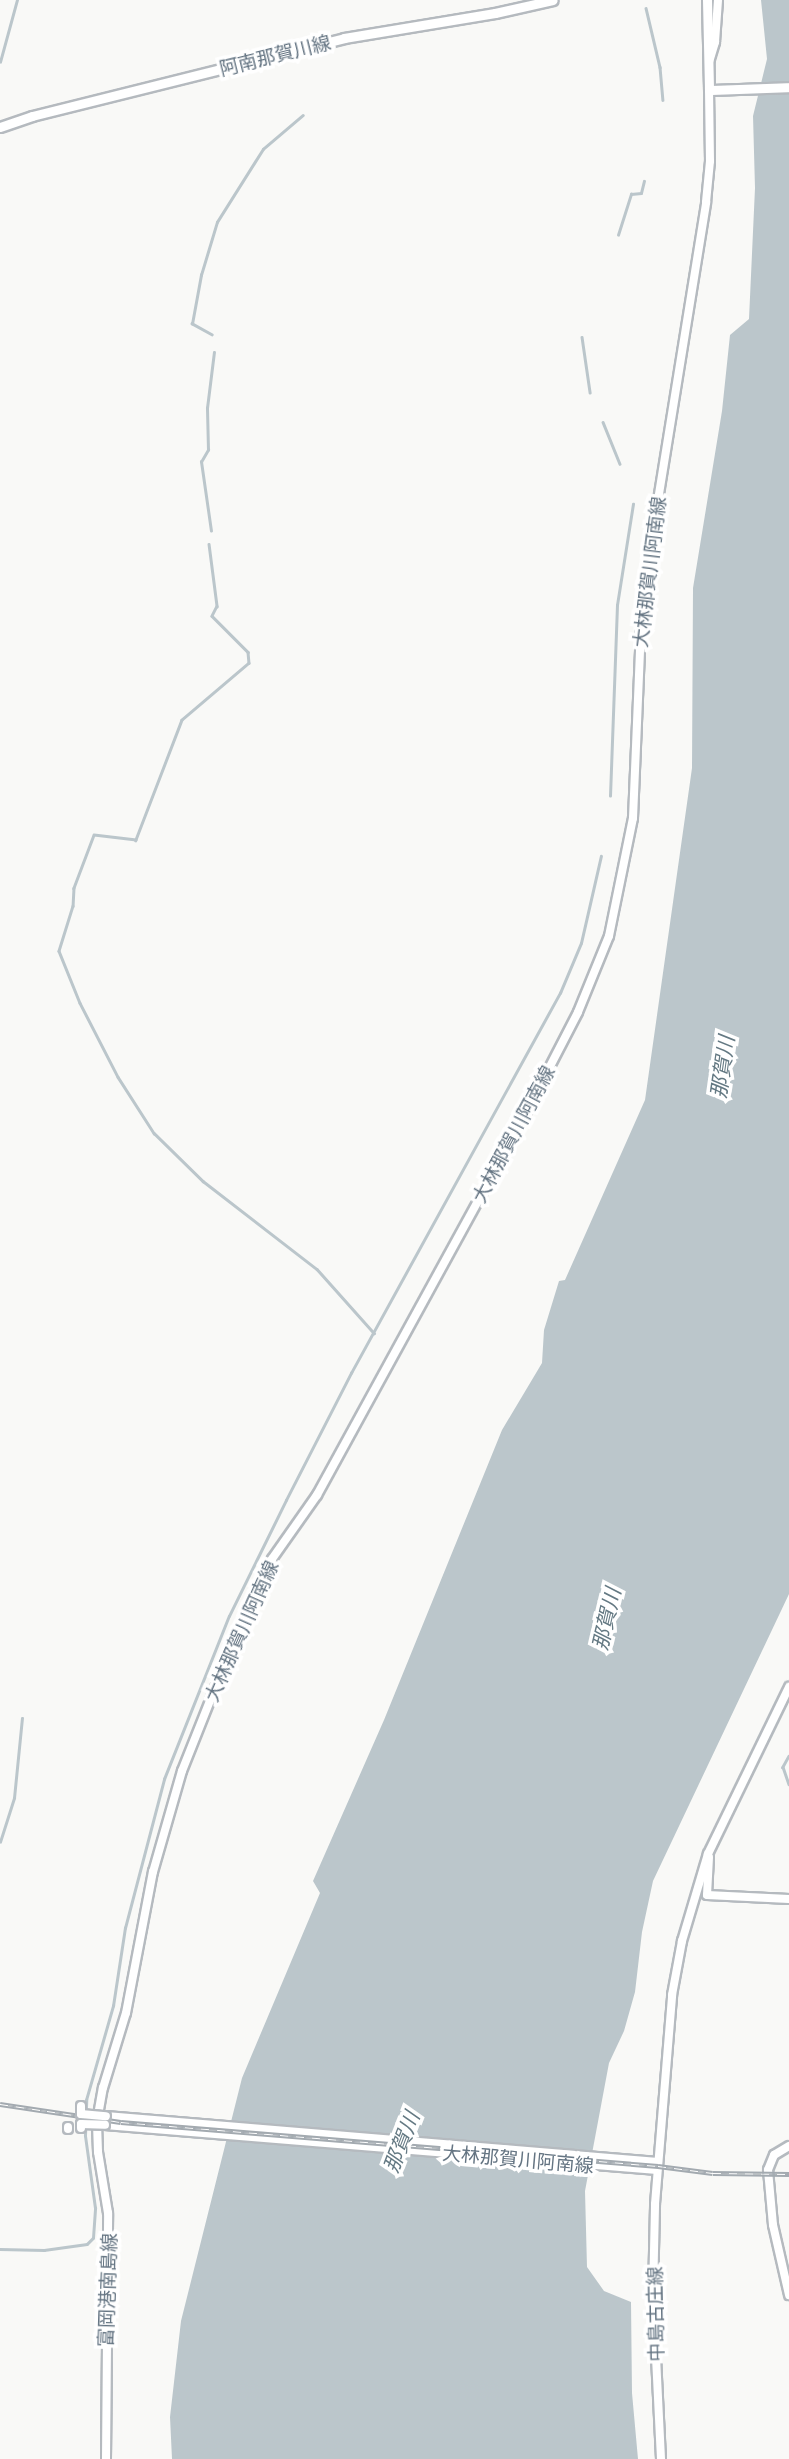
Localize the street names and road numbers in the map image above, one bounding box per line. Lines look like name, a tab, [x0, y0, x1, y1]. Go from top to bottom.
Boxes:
street label: 阿南那賀川線	[217, 30, 333, 80]
street label: 大林那賀川阿南線	[628, 495, 670, 649]
street label: 大林那賀川阿南線	[467, 1062, 559, 1206]
street label: 大林那賀川阿南線	[200, 1557, 282, 1705]
street label: 大林那賀川阿南線	[441, 2141, 595, 2177]
street label: 富岡港南島線	[94, 2233, 120, 2347]
street label: 中島古庄線	[643, 2266, 667, 2362]

